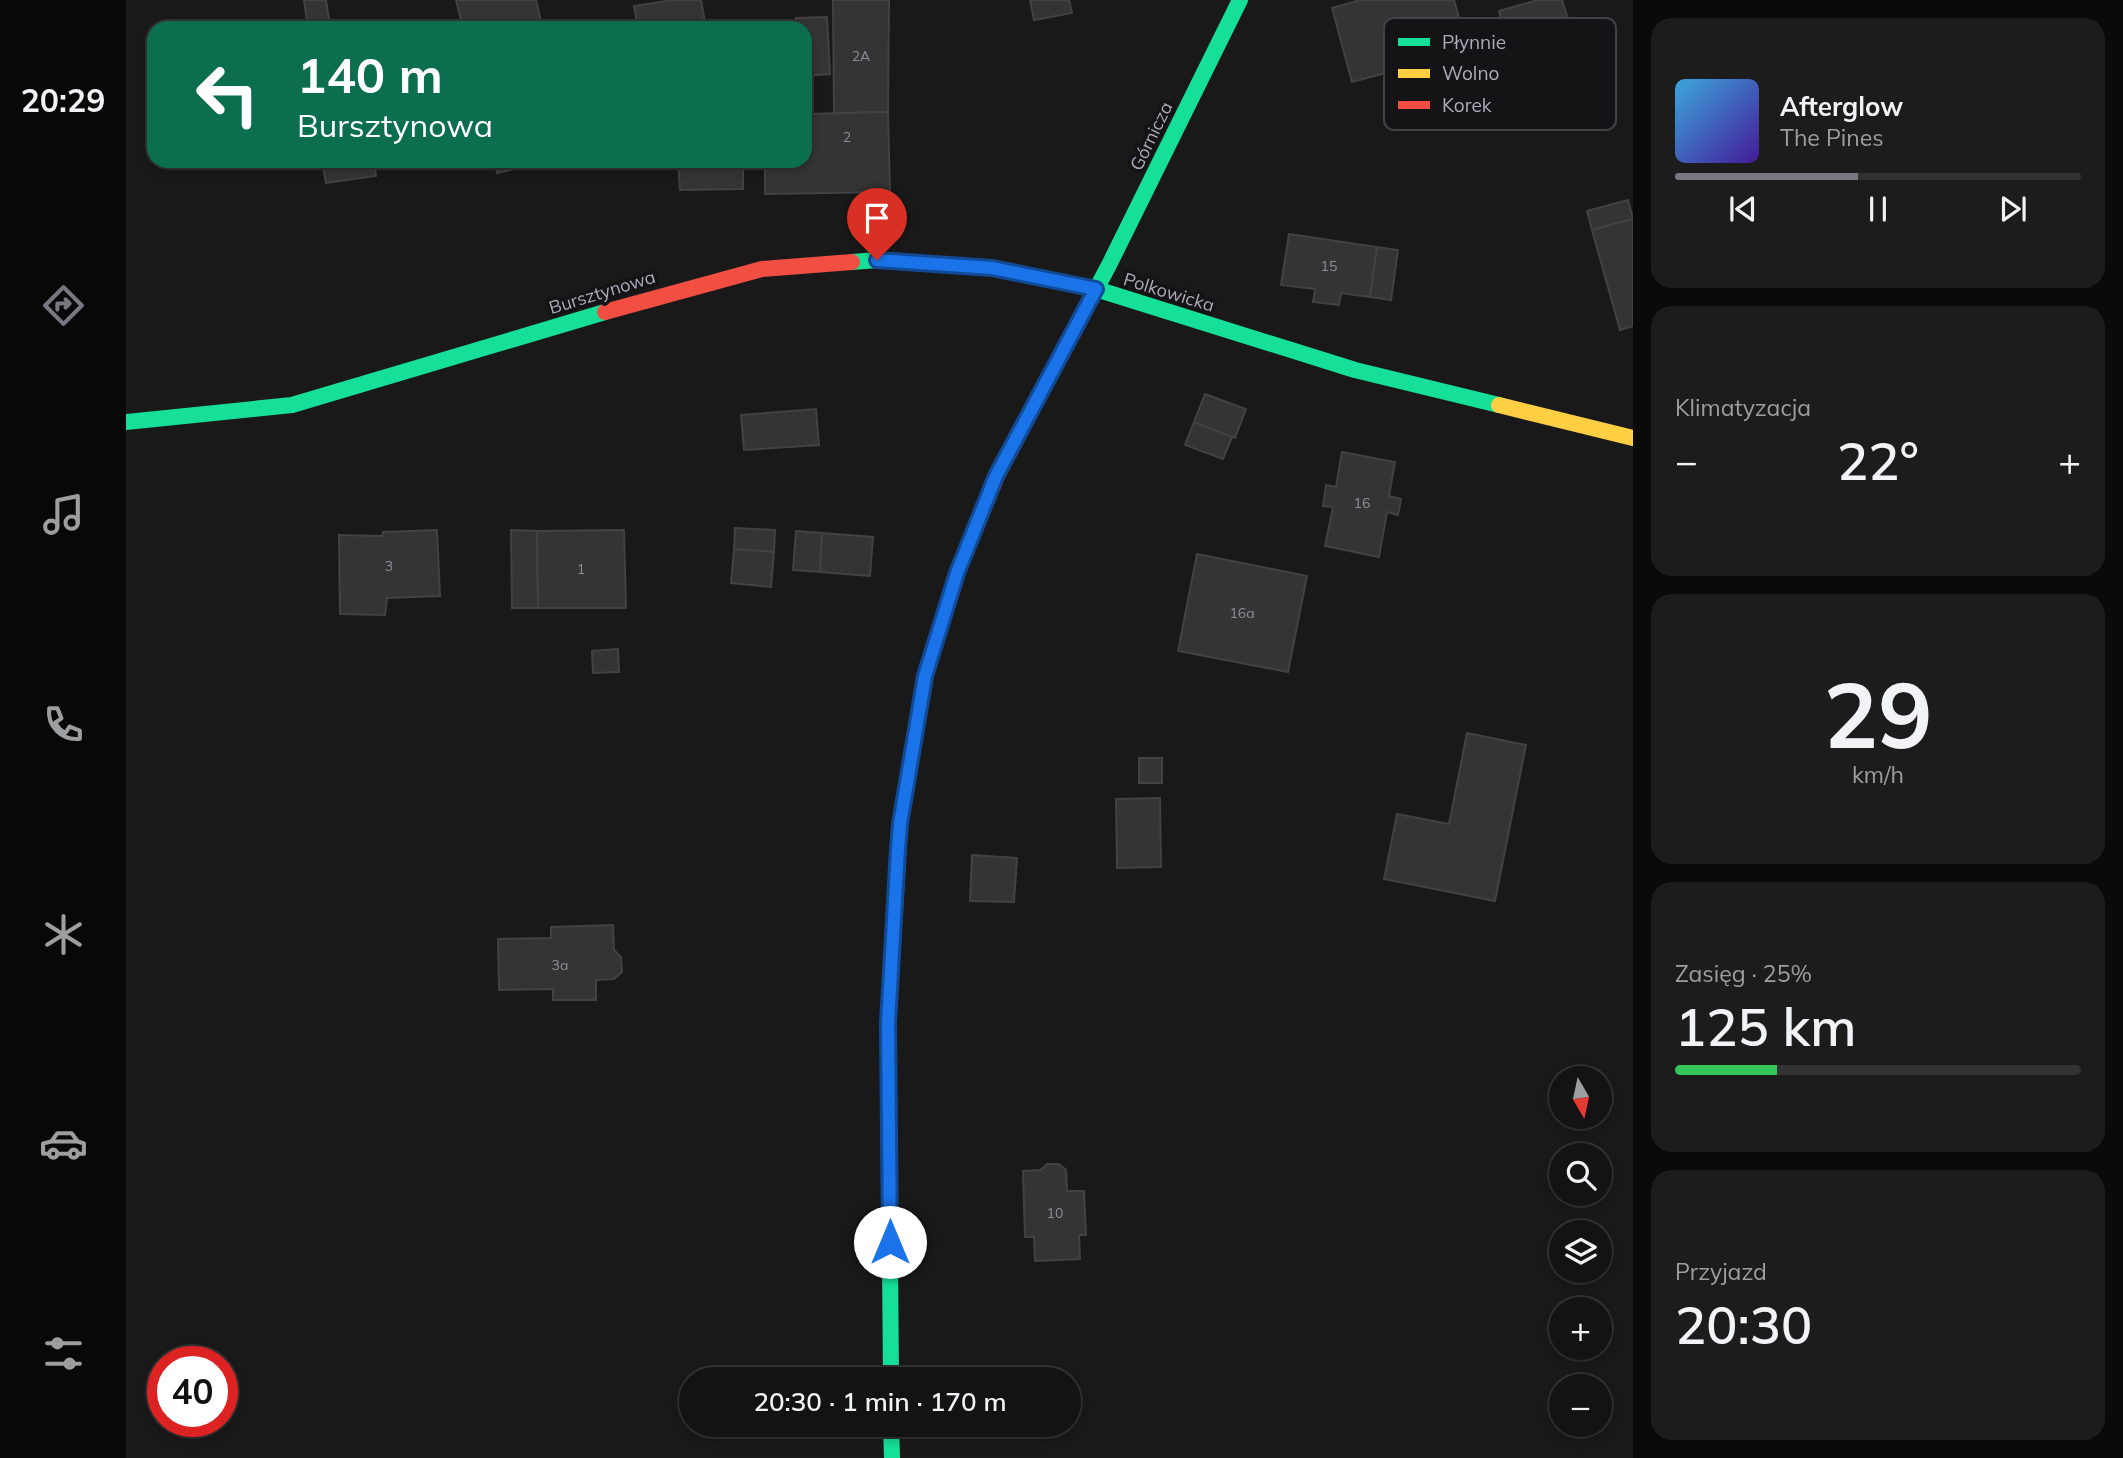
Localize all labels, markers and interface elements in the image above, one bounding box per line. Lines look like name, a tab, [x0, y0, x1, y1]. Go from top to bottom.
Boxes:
legend	[1384, 18, 1616, 130]
text: Płynnie	[1442, 30, 1506, 54]
text: 140 m	[297, 44, 443, 105]
house number: 2A	[852, 47, 871, 65]
icon: left	[182, 49, 273, 140]
text: Wolno	[1442, 61, 1499, 85]
text: 20:29	[21, 80, 105, 120]
text: Afterglow	[1780, 90, 1903, 123]
text: Korek	[1442, 93, 1492, 117]
street label: Górnicza	[1124, 98, 1178, 174]
text: Bursztynowa	[297, 105, 493, 145]
text: The Pines	[1780, 123, 1884, 152]
house number: 2	[843, 128, 851, 146]
pin	[847, 188, 907, 260]
icon: previous	[1724, 190, 1762, 228]
icon: pause	[1859, 190, 1897, 228]
icon: next	[1994, 190, 2032, 228]
icon: arrive	[858, 199, 896, 237]
house number: 15	[1321, 257, 1337, 275]
street label: Bursztynowa	[546, 265, 658, 319]
street label: Polkowicka	[1121, 267, 1217, 317]
icon: directions	[39, 281, 88, 330]
text: Klimatyzacja	[1675, 393, 1811, 422]
text: 22°	[1837, 428, 1919, 493]
text: −	[1675, 437, 1698, 485]
text: +	[2058, 437, 2081, 485]
icon: music	[39, 490, 88, 539]
house number: 16	[1354, 494, 1370, 512]
house number: 3	[385, 557, 393, 575]
house number: 1	[577, 560, 585, 578]
house number: 16a	[1229, 604, 1255, 622]
text: 29	[1823, 657, 1933, 771]
icon: phone	[39, 700, 88, 749]
text: km/h	[1852, 760, 1904, 789]
icon: climate	[39, 910, 88, 959]
house number: 3a	[552, 956, 568, 974]
text: Zasięg · 25%	[1675, 959, 1812, 988]
text: 125 km	[1675, 994, 1856, 1059]
north arrow	[1549, 1066, 1612, 1129]
map controls	[1549, 1066, 1612, 1437]
icon: car	[39, 1119, 88, 1168]
button: search	[1549, 1143, 1612, 1206]
house number: 10	[1047, 1204, 1063, 1222]
position arrow	[853, 1205, 927, 1279]
button: layers	[1549, 1220, 1612, 1283]
text: Przyjazd	[1675, 1257, 1767, 1286]
text: 20:30	[1675, 1292, 1812, 1357]
button: +	[1549, 1297, 1612, 1360]
icon: filters	[39, 1329, 88, 1378]
speed limit sign: 40	[147, 1346, 238, 1437]
button: −	[1549, 1374, 1612, 1437]
text: 20:30 · 1 min · 170 m	[753, 1385, 1007, 1418]

